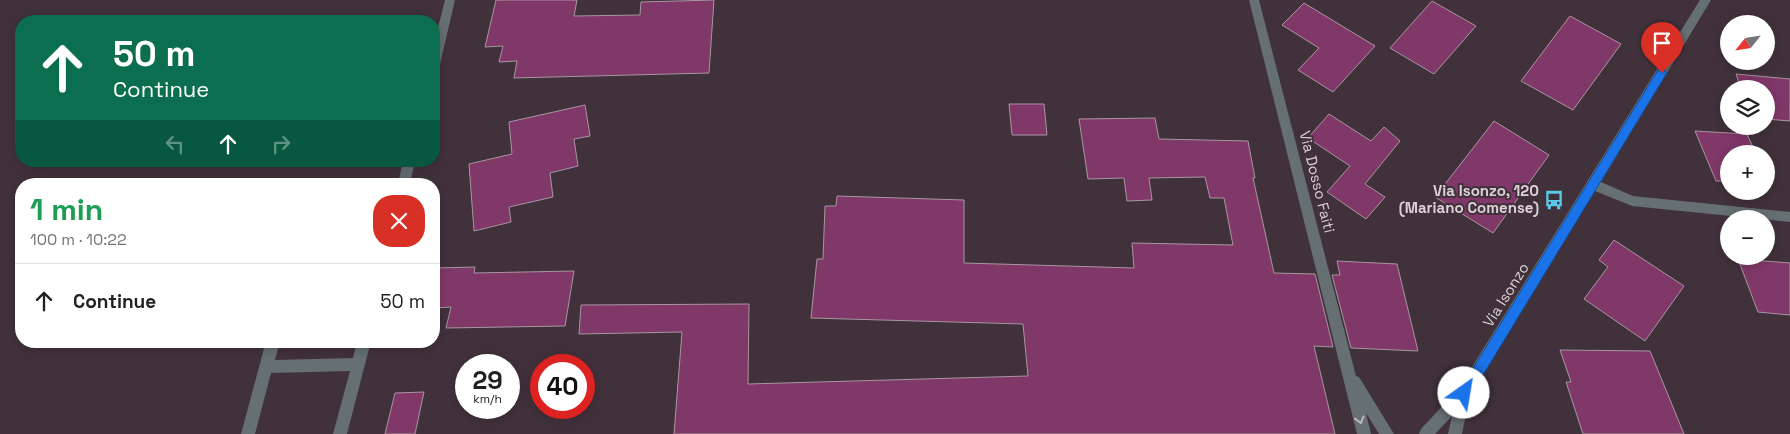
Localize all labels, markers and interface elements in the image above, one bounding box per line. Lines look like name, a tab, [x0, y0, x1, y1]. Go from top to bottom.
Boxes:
north arrow	[1720, 15, 1775, 70]
map controls	[1720, 15, 1775, 265]
pin	[1641, 22, 1683, 73]
icon: arrive	[1648, 29, 1676, 57]
text: 50 m	[113, 32, 195, 76]
icon: ahead	[30, 35, 95, 100]
text: Continue	[113, 75, 209, 103]
button: layers	[1720, 80, 1775, 135]
street label: Via Dosso Faiti	[1296, 129, 1339, 235]
icon: left	[161, 130, 189, 158]
icon: ahead	[214, 130, 242, 158]
icon: right	[267, 130, 295, 158]
button: +	[1720, 145, 1775, 200]
place label: Via Isonzo, 120 (Mariano Comense)	[1399, 181, 1539, 217]
bus stop icon: Via Isonzo, 120 (Mariano Comense)	[1543, 189, 1565, 211]
text: 1 min	[30, 190, 103, 229]
button: close	[373, 195, 425, 247]
button: −	[1720, 210, 1775, 265]
text: 100 m · 10:22	[30, 229, 127, 250]
street label: Via Isonzo	[1478, 259, 1533, 330]
icon: ahead	[30, 287, 58, 315]
text: Continue	[73, 289, 156, 314]
text: 50 m	[380, 289, 425, 314]
speed limit sign: 40	[530, 354, 595, 419]
text: 29	[472, 364, 503, 396]
position arrow	[1437, 366, 1489, 418]
text: km/h	[473, 391, 502, 407]
one-way arrow	[1354, 415, 1365, 424]

